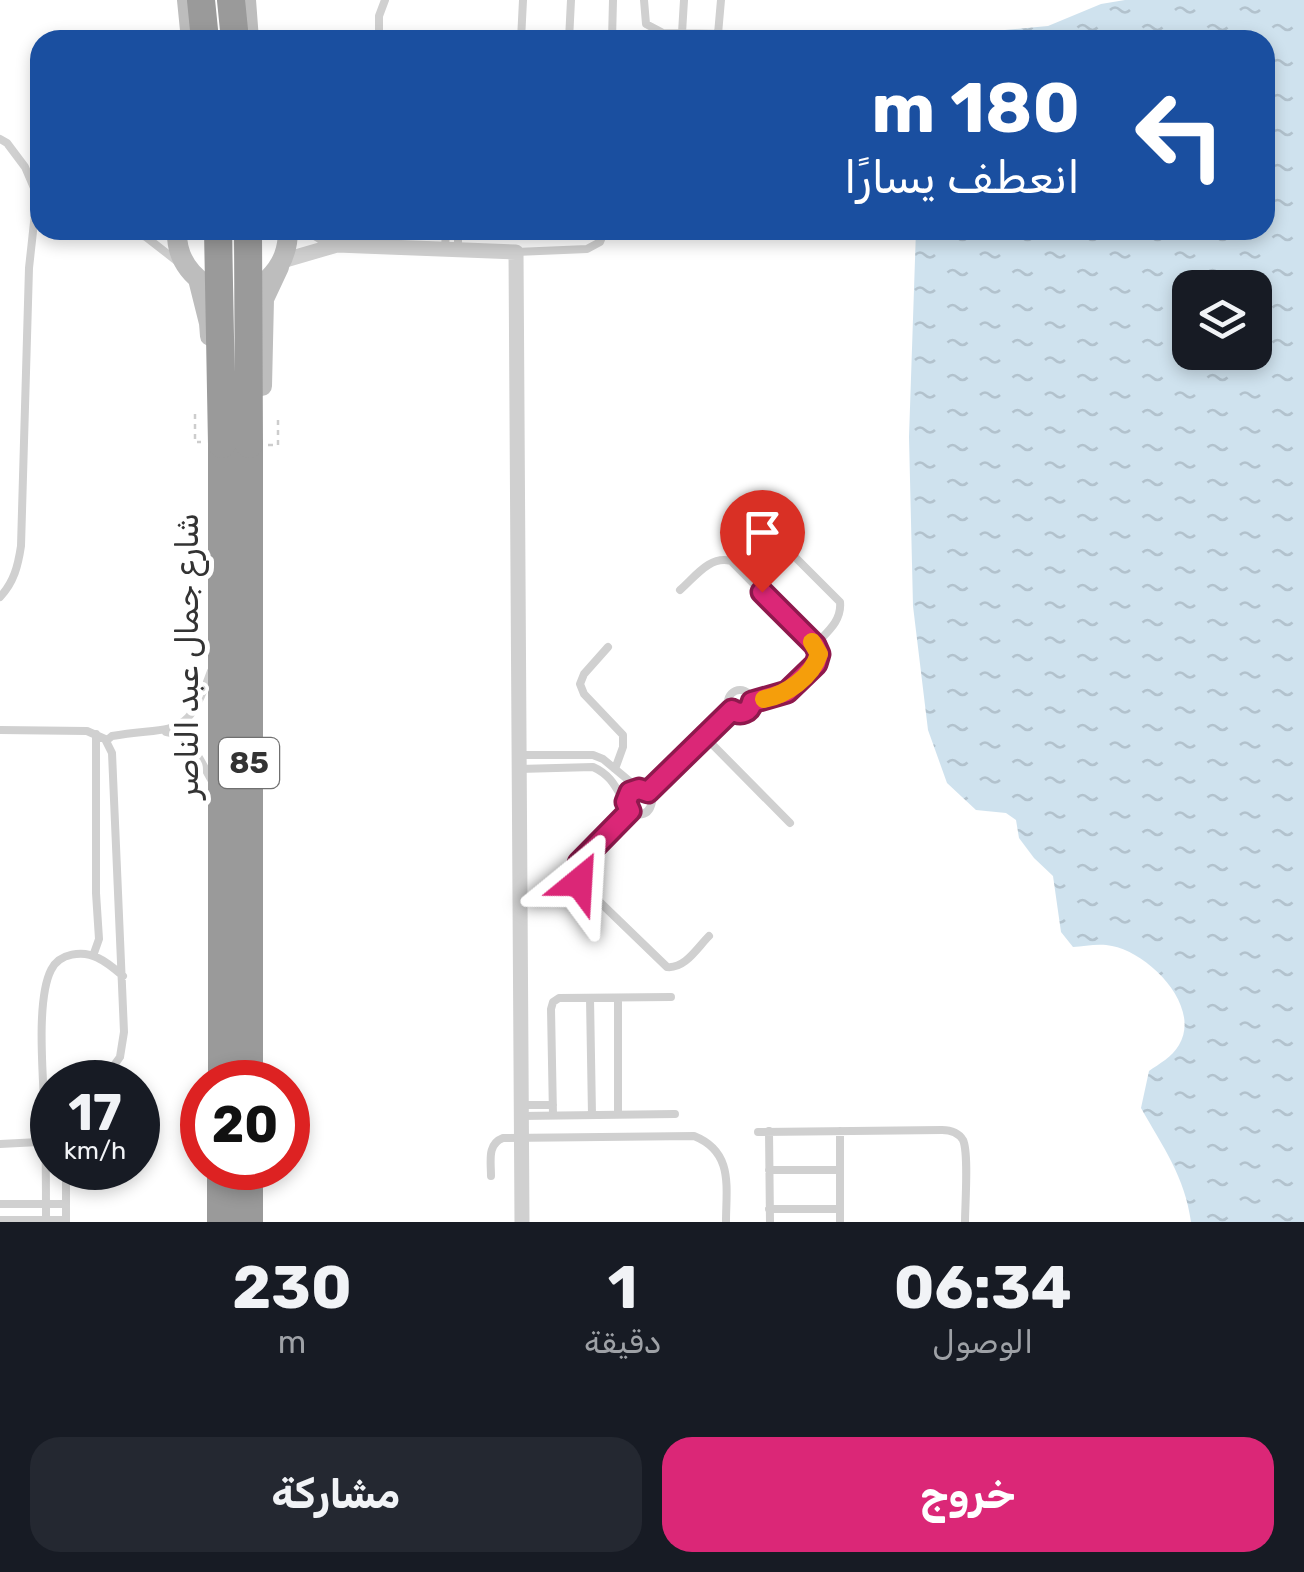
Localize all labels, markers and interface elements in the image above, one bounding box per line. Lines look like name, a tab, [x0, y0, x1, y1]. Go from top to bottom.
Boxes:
text: 180 m	[871, 67, 1080, 150]
icon: left	[1115, 70, 1245, 200]
text: انعطف يسارًا	[844, 151, 1080, 204]
map controls	[1172, 270, 1272, 370]
button: layers	[1172, 270, 1272, 370]
pin	[720, 490, 805, 593]
icon: arrive	[735, 505, 790, 560]
street label: شارع جمال عبد الناصر	[168, 513, 209, 801]
road number: 85	[219, 738, 279, 788]
position arrow	[527, 830, 631, 934]
speed limit sign: 20	[180, 1060, 310, 1190]
text: 17	[68, 1083, 122, 1143]
text: km/h	[64, 1136, 126, 1165]
text: 230	[232, 1252, 352, 1323]
text: 1	[608, 1252, 638, 1323]
text: 06:34	[894, 1252, 1072, 1323]
text: m	[278, 1323, 306, 1361]
text: دقيقة	[584, 1323, 661, 1361]
text: الوصول	[932, 1323, 1033, 1361]
button: مشاركة	[30, 1437, 642, 1552]
button: خروج	[662, 1437, 1274, 1552]

